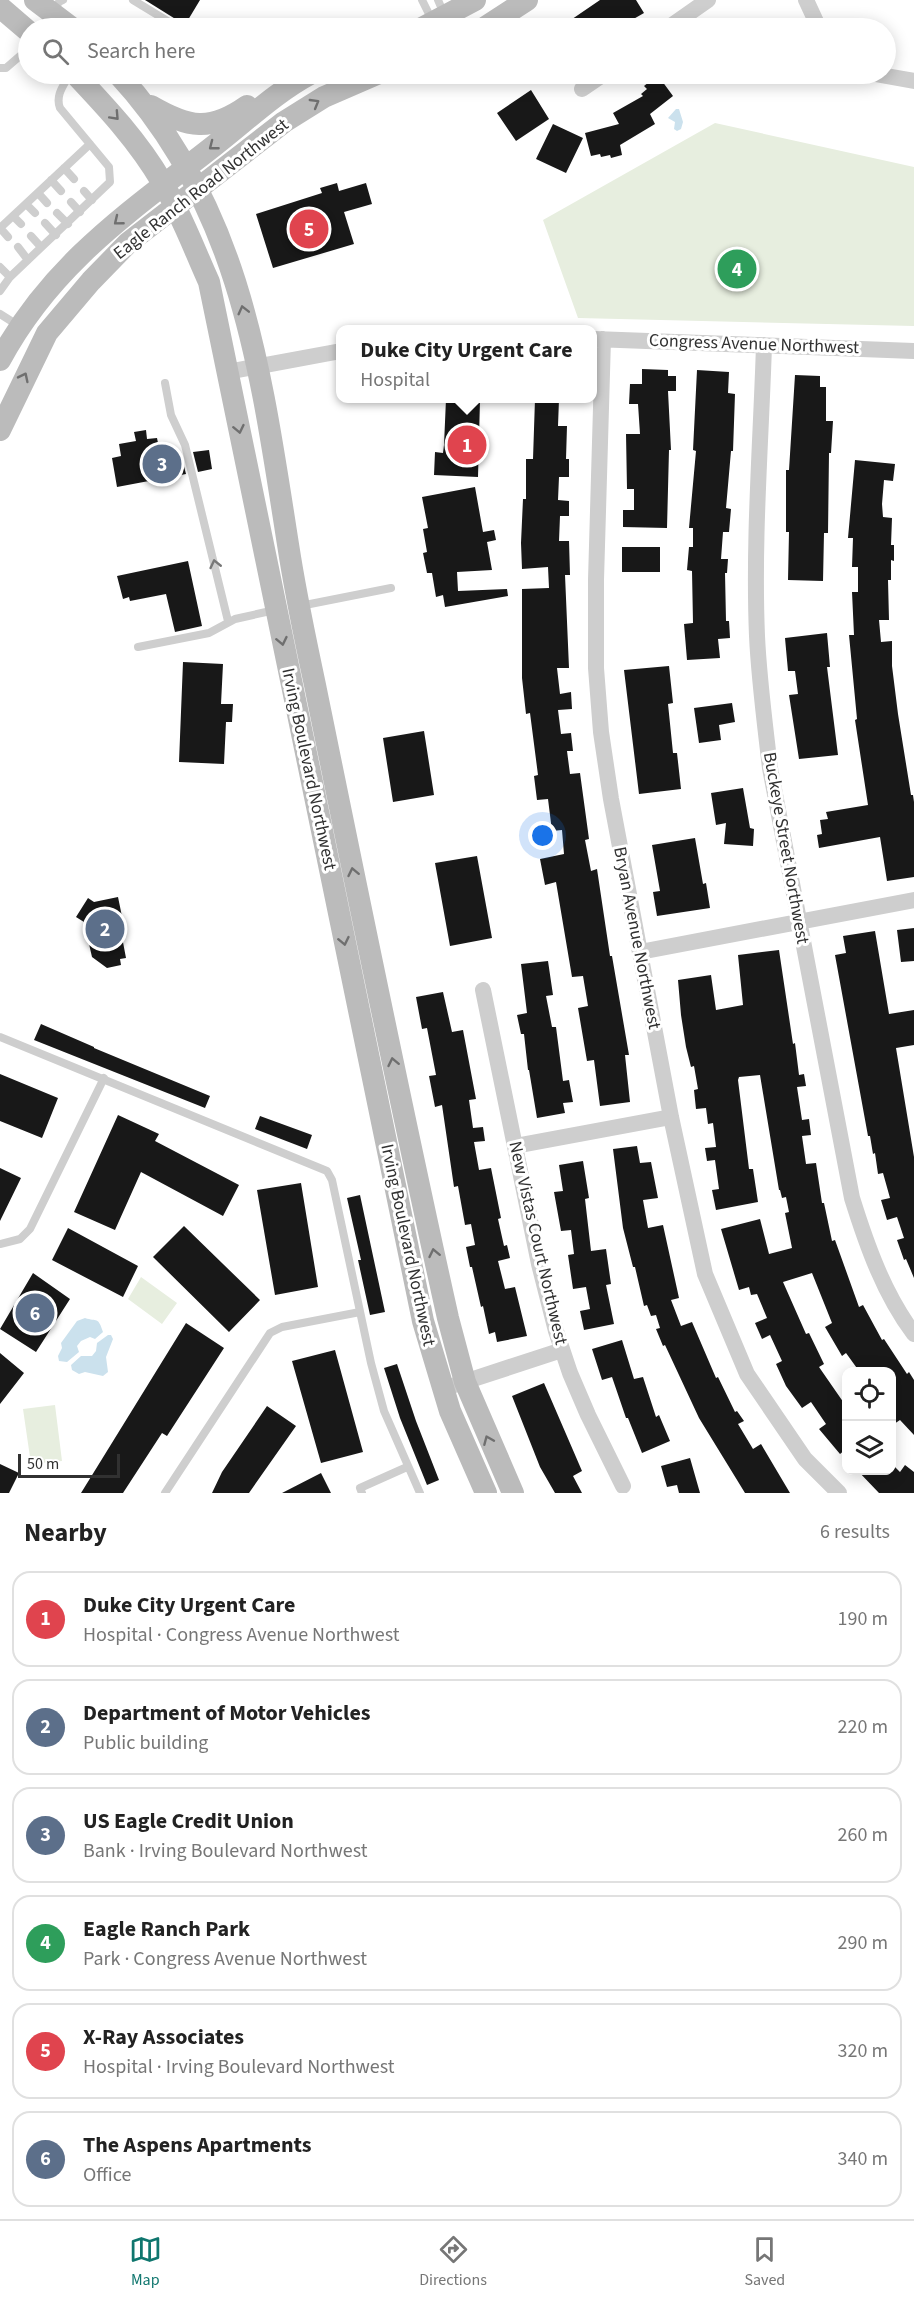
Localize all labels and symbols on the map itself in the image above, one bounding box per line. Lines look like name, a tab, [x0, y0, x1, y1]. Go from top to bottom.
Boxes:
one-way arrow	[309, 98, 319, 110]
one-way arrow	[108, 110, 119, 120]
street label: Eagle Ranch Road Northwest	[108, 113, 294, 265]
one-way arrow	[209, 139, 220, 150]
pin: 5	[290, 206, 328, 252]
one-way arrow	[114, 214, 125, 225]
pin: 4	[718, 246, 756, 292]
one-way arrow	[238, 305, 251, 315]
street label: Congress Avenue Northwest	[648, 328, 860, 360]
one-way arrow	[17, 372, 29, 383]
pin: 1	[448, 422, 486, 468]
one-way arrow	[232, 424, 245, 434]
pin: 3	[142, 442, 182, 486]
one-way arrow	[210, 559, 223, 569]
one-way arrow	[275, 636, 288, 646]
street label: Irving Boulevard Northwest	[275, 666, 343, 872]
street label: Buckeye Street Northwest	[757, 750, 815, 946]
your location	[528, 821, 557, 850]
street label: Bryan Avenue Northwest	[607, 845, 667, 1031]
one-way arrow	[347, 867, 360, 877]
pin: 2	[86, 906, 124, 952]
one-way arrow	[337, 936, 350, 946]
one-way arrow	[387, 1058, 400, 1068]
street label: New Vistas Court Northwest	[502, 1139, 574, 1347]
street label: Irving Boulevard Northwest	[374, 1142, 442, 1348]
one-way arrow	[428, 1248, 441, 1258]
pin: 6	[15, 1290, 54, 1336]
one-way arrow	[483, 1435, 495, 1446]
scale bar	[18, 1451, 120, 1478]

